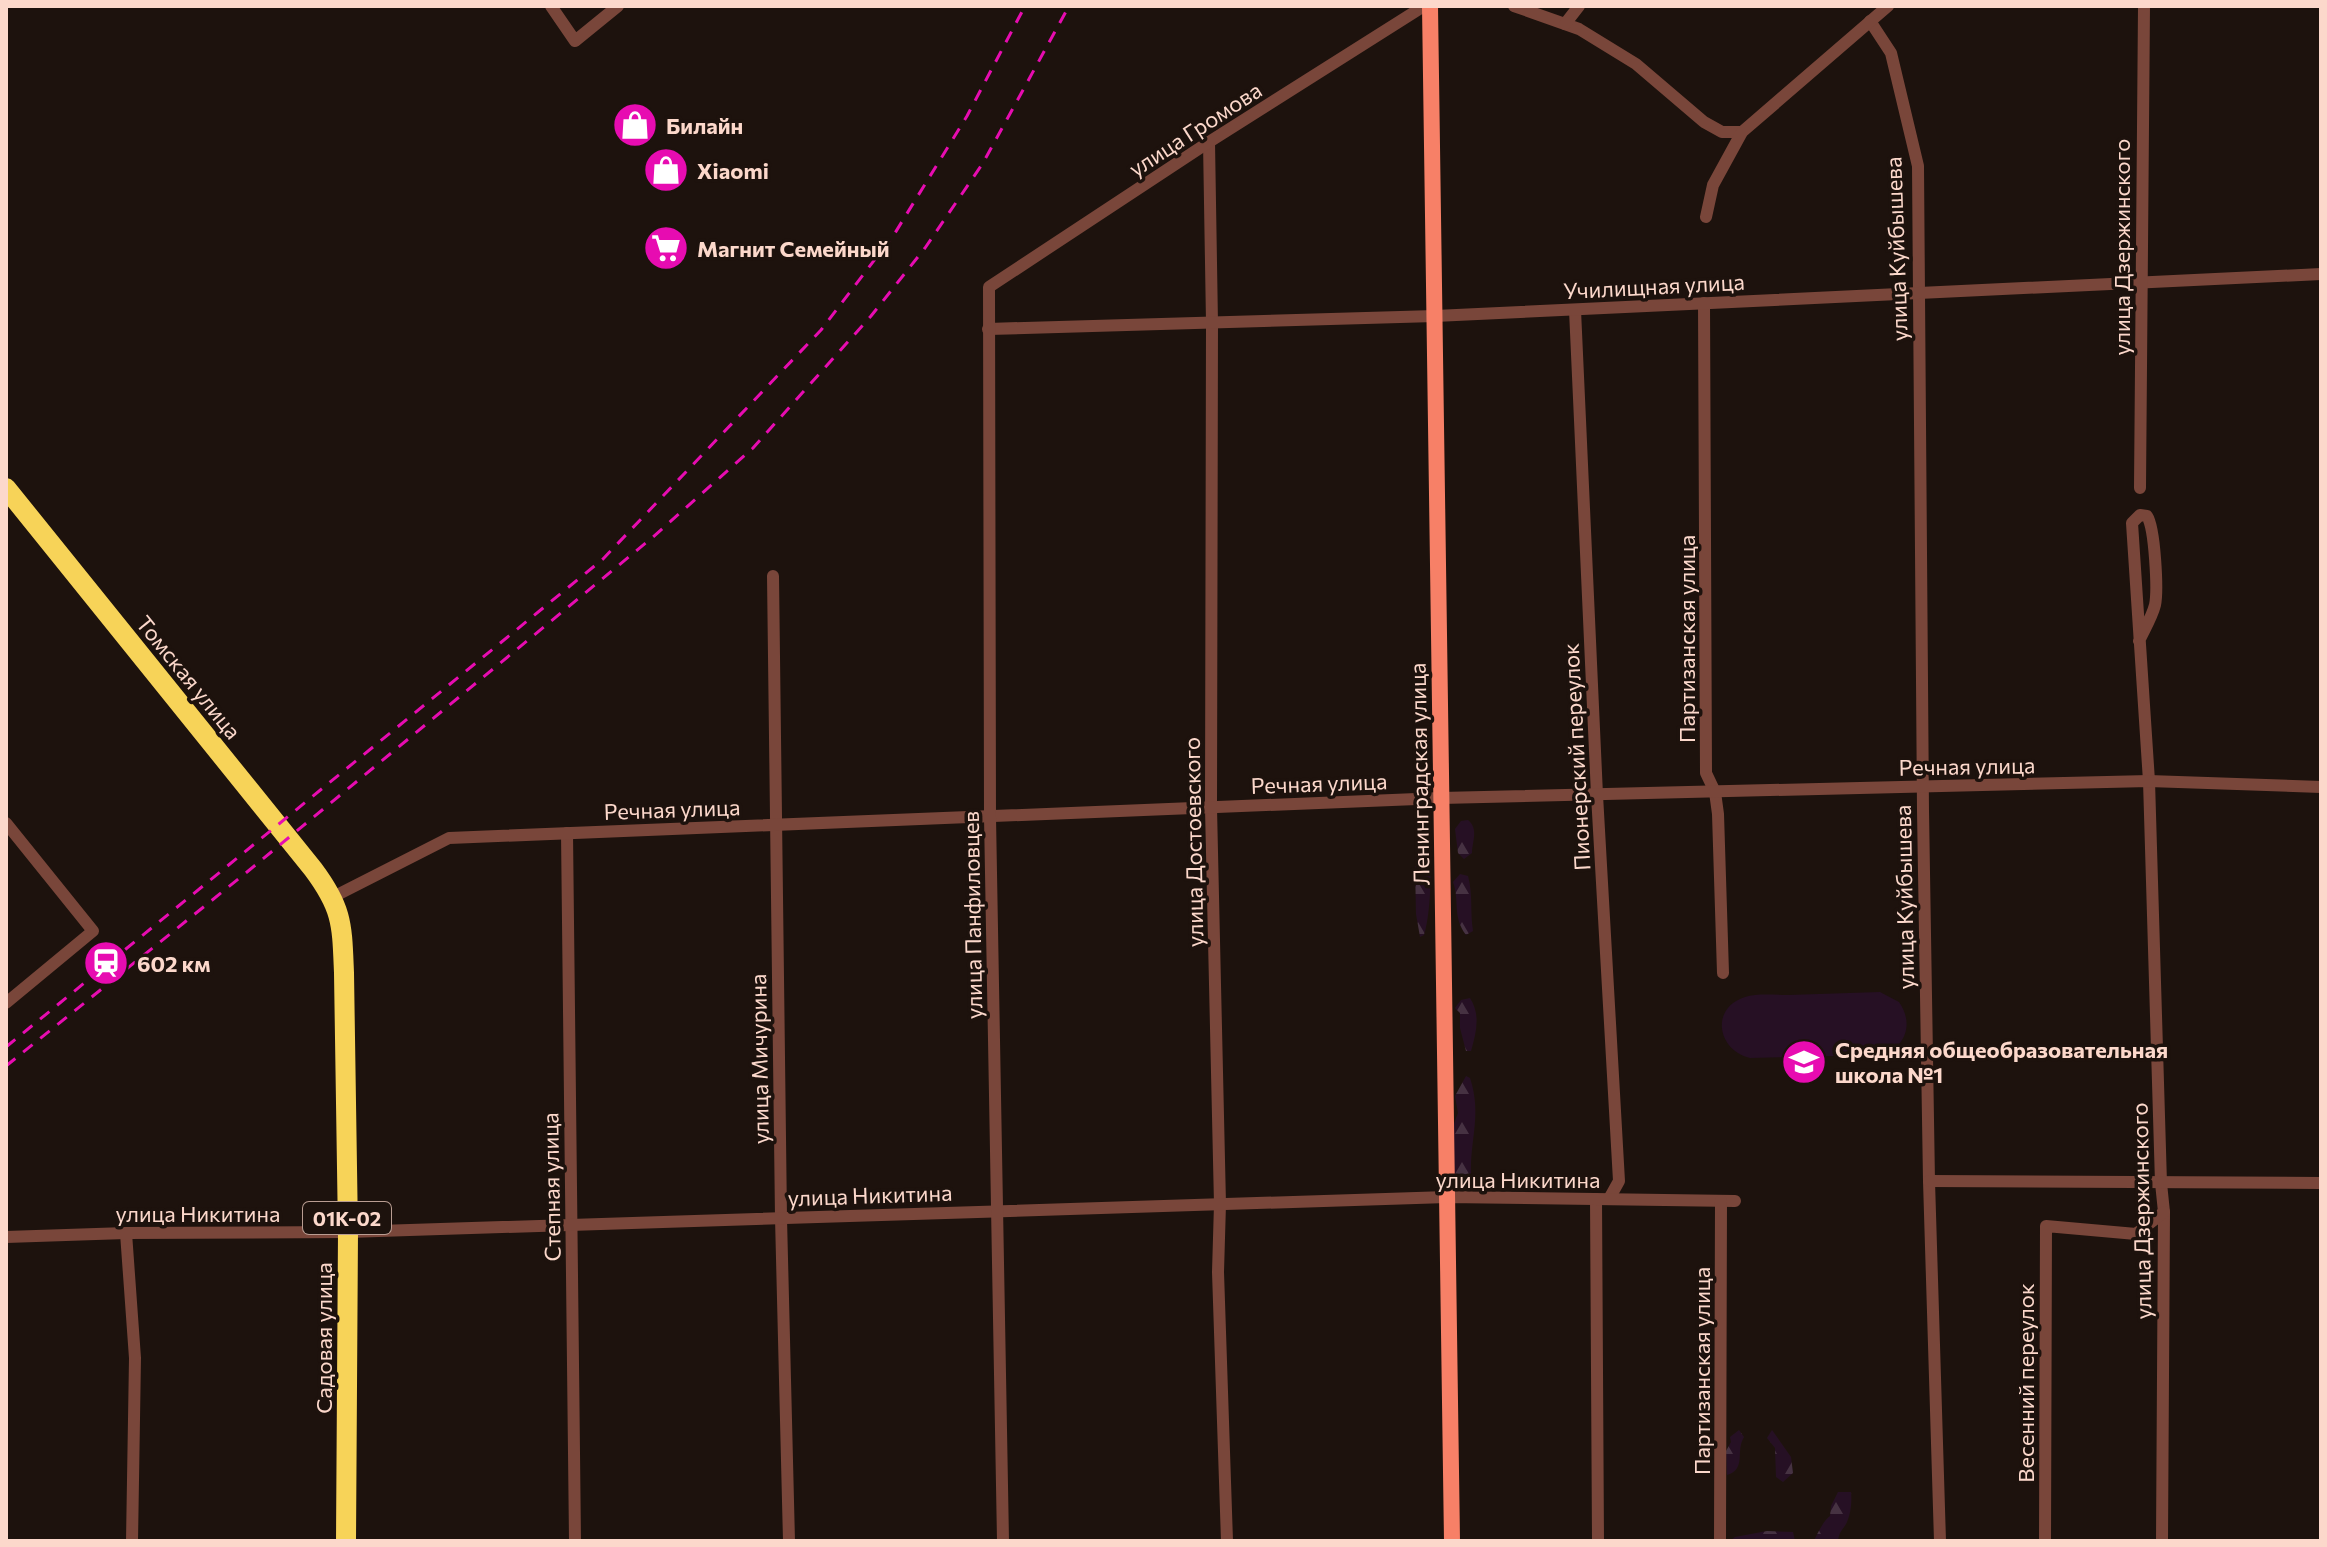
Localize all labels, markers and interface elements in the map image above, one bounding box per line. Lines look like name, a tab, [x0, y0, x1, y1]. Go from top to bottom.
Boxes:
street label: улица Громова	[1124, 76, 1266, 182]
shop icon: Билайн	[611, 101, 659, 149]
place label: Билайн	[666, 112, 743, 139]
street label: улица Дзержинского	[2108, 139, 2135, 355]
shop icon: Xiaomi	[642, 146, 690, 194]
street label: улица Куйбышева	[1879, 156, 1913, 342]
place label: Xiaomi	[697, 157, 769, 184]
supermarket icon: Магнит Семейный	[642, 224, 690, 272]
place label: Магнит Семейный	[697, 235, 889, 262]
street label: Училищная улица	[1563, 268, 1745, 304]
street label: Партизанская улица	[1673, 535, 1700, 743]
street label: Томская улица	[131, 610, 247, 744]
street label: Пионерский переулок	[1557, 642, 1595, 871]
street label: Ленинградская улица	[1404, 662, 1434, 886]
street label: улица Достоевского	[1178, 737, 1208, 947]
street label: Речная улица	[1898, 751, 2036, 781]
street label: Речная улица	[1250, 767, 1388, 799]
street label: Речная улица	[603, 793, 741, 825]
street label: улица Куйбышева	[1889, 804, 1919, 990]
street label: улица Панфиловцев	[957, 811, 987, 1019]
station icon: 602 км	[82, 939, 130, 987]
place label: 602 км	[137, 950, 211, 977]
street label: улица Мичурина	[744, 973, 774, 1145]
place label: Средняя общеобразовательная школа №1	[1835, 1036, 2168, 1088]
school or university icon: Средняя общеобразовательная школа №1	[1780, 1038, 1828, 1086]
street label: улица Дзержинского	[2126, 1102, 2156, 1320]
street label: Степная улица	[536, 1112, 566, 1262]
street label: улица Никитина	[1436, 1166, 1600, 1193]
street label: улица Никитина	[787, 1179, 953, 1211]
street label: улица Никитина	[116, 1200, 280, 1227]
road number: 01К-02	[303, 1202, 391, 1234]
street label: Садовая улица	[310, 1262, 337, 1414]
street label: Партизанская улица	[1688, 1267, 1715, 1475]
street label: Весенний переулок	[2012, 1283, 2039, 1483]

